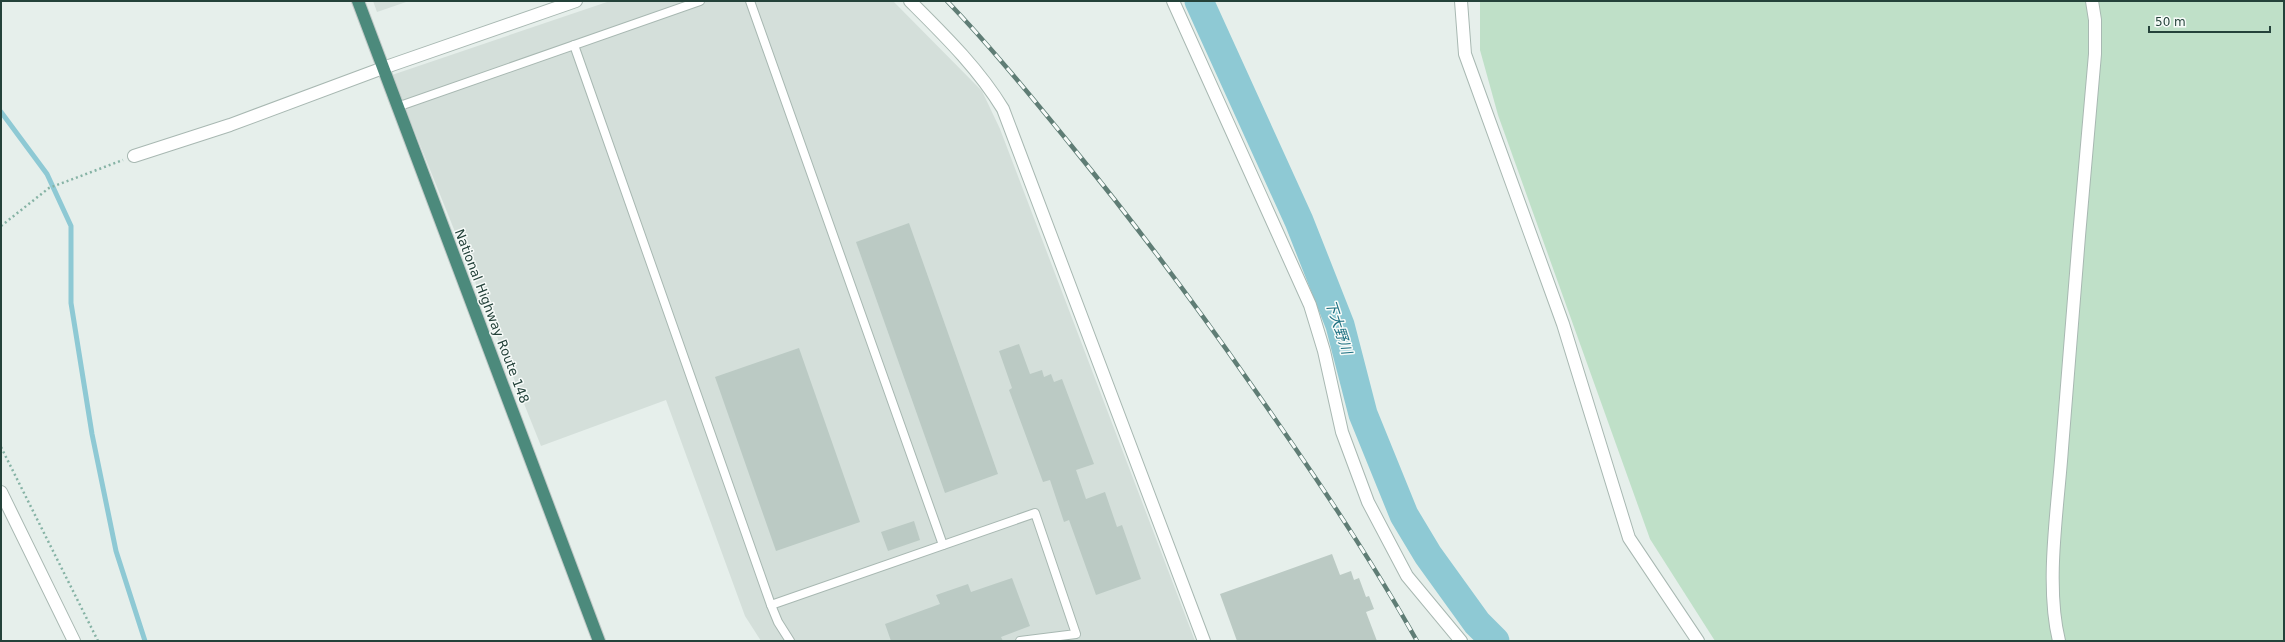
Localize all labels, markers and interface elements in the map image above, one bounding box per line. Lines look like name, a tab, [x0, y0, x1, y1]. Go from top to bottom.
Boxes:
scale bar	[2149, 8, 2270, 34]
text: 50 m	[2155, 15, 2186, 29]
street label: National Highway Route 148	[452, 227, 532, 405]
water label: 下大野川	[1323, 298, 1356, 358]

